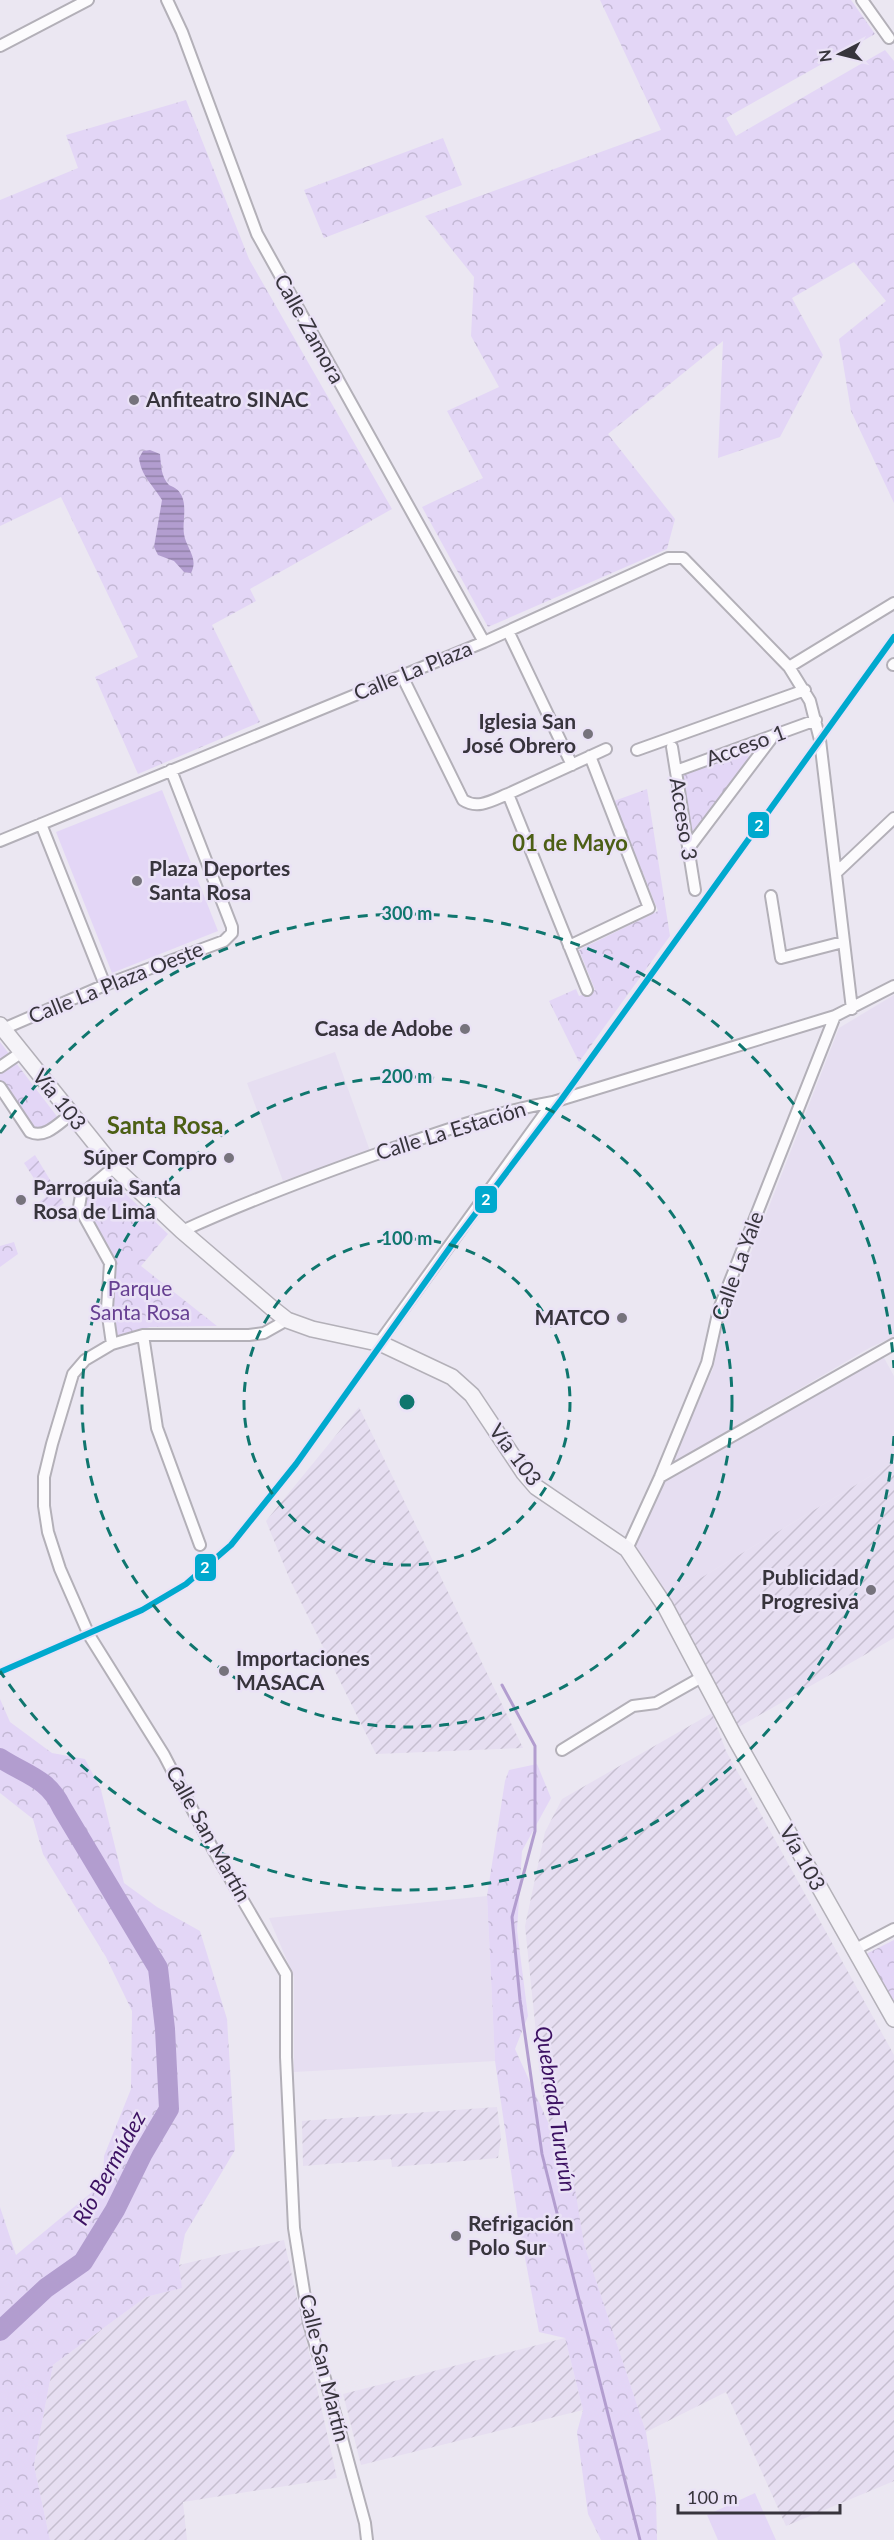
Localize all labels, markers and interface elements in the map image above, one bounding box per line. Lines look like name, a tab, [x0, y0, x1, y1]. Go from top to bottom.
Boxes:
north arrow	[810, 24, 870, 84]
text: N	[814, 49, 835, 63]
street label: Calle Zamora	[270, 269, 351, 387]
place label: Anfiteatro SINAC	[145, 386, 309, 411]
marker: Anfiteatro SINAC	[127, 393, 141, 407]
street label: Calle La Plaza	[350, 635, 475, 705]
place label: Iglesia San José Obrero	[463, 708, 576, 757]
street label: Acceso 1	[702, 719, 789, 771]
marker: Iglesia San José Obrero	[581, 727, 595, 741]
street label: Acceso 3	[666, 776, 703, 862]
line badge: 2	[747, 811, 770, 839]
text: 2	[754, 815, 764, 834]
district label: 01 de Mayo	[512, 829, 628, 856]
place label: Plaza Deportes Santa Rosa	[149, 855, 290, 904]
marker: Plaza Deportes Santa Rosa	[130, 874, 144, 888]
text: 300 m	[382, 902, 432, 924]
street label: Calle La Plaza Oeste	[24, 935, 206, 1028]
place label: Casa de Adobe	[314, 1015, 453, 1040]
marker: Casa de Adobe	[458, 1022, 472, 1036]
street label: Vía 103	[28, 1064, 92, 1135]
text: 200 m	[382, 1065, 432, 1087]
street label: Calle La Estación	[373, 1095, 528, 1164]
district label: Santa Rosa	[107, 1110, 223, 1139]
place label: Súper Compro	[83, 1144, 217, 1169]
marker: Súper Compro	[222, 1151, 236, 1165]
place label: Parroquia Santa Rosa de Lima	[33, 1174, 181, 1223]
line badge: 2	[474, 1185, 498, 1214]
text: 2	[481, 1189, 491, 1208]
marker: Parroquia Santa Rosa de Lima	[14, 1193, 28, 1207]
street label: Calle La Yale	[705, 1208, 768, 1323]
text: 100 m	[382, 1227, 432, 1249]
park label: Parque Santa Rosa	[90, 1275, 190, 1324]
place label: MATCO	[534, 1304, 610, 1329]
marker: MATCO	[615, 1311, 629, 1325]
centre of rings	[397, 1392, 417, 1412]
street label: Vía 103	[485, 1418, 548, 1490]
line badge: 2	[194, 1553, 217, 1582]
text: 2	[200, 1557, 210, 1576]
place label: Publicidad Progresiva	[761, 1564, 859, 1613]
marker: Publicidad Progresiva	[864, 1583, 878, 1597]
place label: Importaciones MASACA	[236, 1645, 370, 1694]
marker: Importaciones MASACA	[217, 1664, 231, 1678]
street label: Calle San Martín	[162, 1761, 257, 1906]
street label: Vía 103	[775, 1820, 831, 1894]
water label: Quebrada Tururún	[530, 2024, 583, 2194]
water label: Río Bermúdez	[66, 2106, 151, 2229]
place label: Refrigación Polo Sur	[468, 2210, 574, 2259]
marker: Refrigación Polo Sur	[449, 2229, 463, 2243]
street label: Calle San Martín	[295, 2291, 356, 2444]
scale bar	[678, 2477, 840, 2515]
text: 100 m	[687, 2486, 738, 2508]

